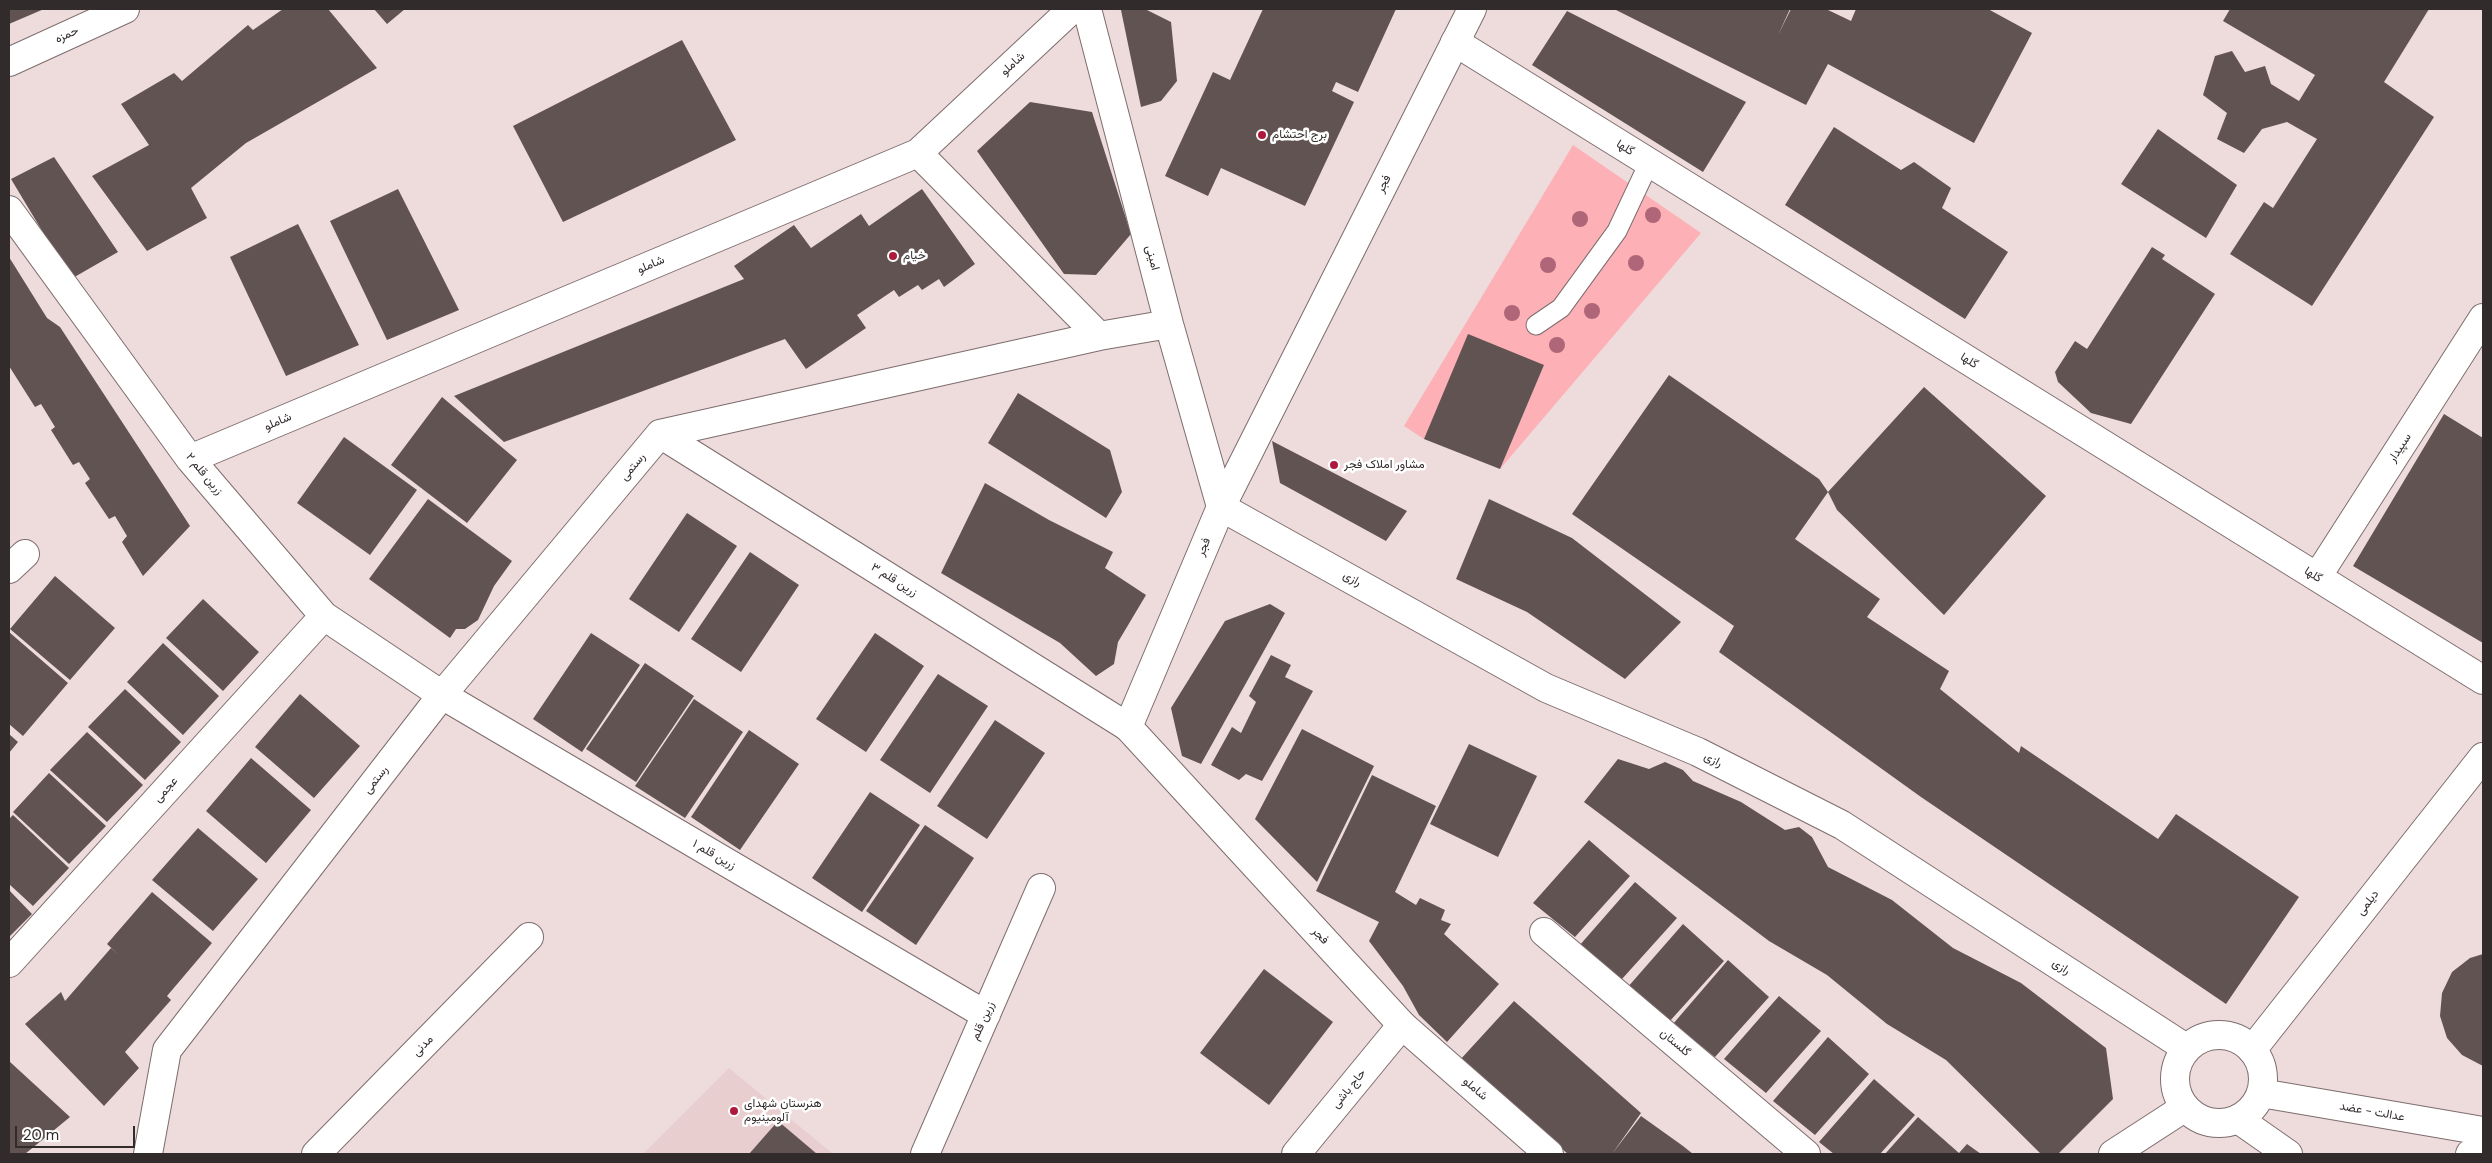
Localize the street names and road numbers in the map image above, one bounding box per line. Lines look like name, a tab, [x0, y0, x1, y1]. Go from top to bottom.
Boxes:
street label: حمزه	[53, 23, 81, 47]
street label: شاملو	[998, 49, 1028, 79]
street label: گلها	[1613, 137, 1637, 159]
street label: فجر	[1373, 173, 1395, 195]
street label: امینی	[1142, 244, 1162, 272]
street label: شاملو	[635, 253, 667, 277]
street label: گلها	[1957, 350, 1981, 372]
street label: شاملو	[262, 410, 294, 434]
street label: سپیدار	[2385, 431, 2415, 465]
street label: زرین قلم ۲	[182, 450, 226, 498]
street label: رستمی	[617, 450, 649, 484]
street label: فجر	[1194, 536, 1214, 558]
street label: زرین قلم ۳	[868, 560, 920, 600]
street label: گلها	[2301, 564, 2325, 586]
street label: رازی	[1340, 568, 1364, 590]
street label: رازی	[1701, 749, 1725, 771]
street label: رستمی	[361, 763, 391, 797]
street label: عجمی	[151, 774, 181, 806]
street label: زرین قلم ۱	[690, 837, 738, 873]
street label: دیلمی	[2354, 887, 2382, 919]
street label: فجر	[1308, 924, 1332, 948]
street label: رازی	[2049, 956, 2073, 978]
street label: زرین قلم	[968, 999, 998, 1043]
street label: گلستان	[1657, 1026, 1693, 1060]
street label: مدنی	[409, 1032, 437, 1060]
street label: حاج باشی	[1329, 1066, 1369, 1112]
street label: شاملو	[1460, 1074, 1490, 1104]
street label: عدالت - عضد	[2338, 1099, 2406, 1125]

